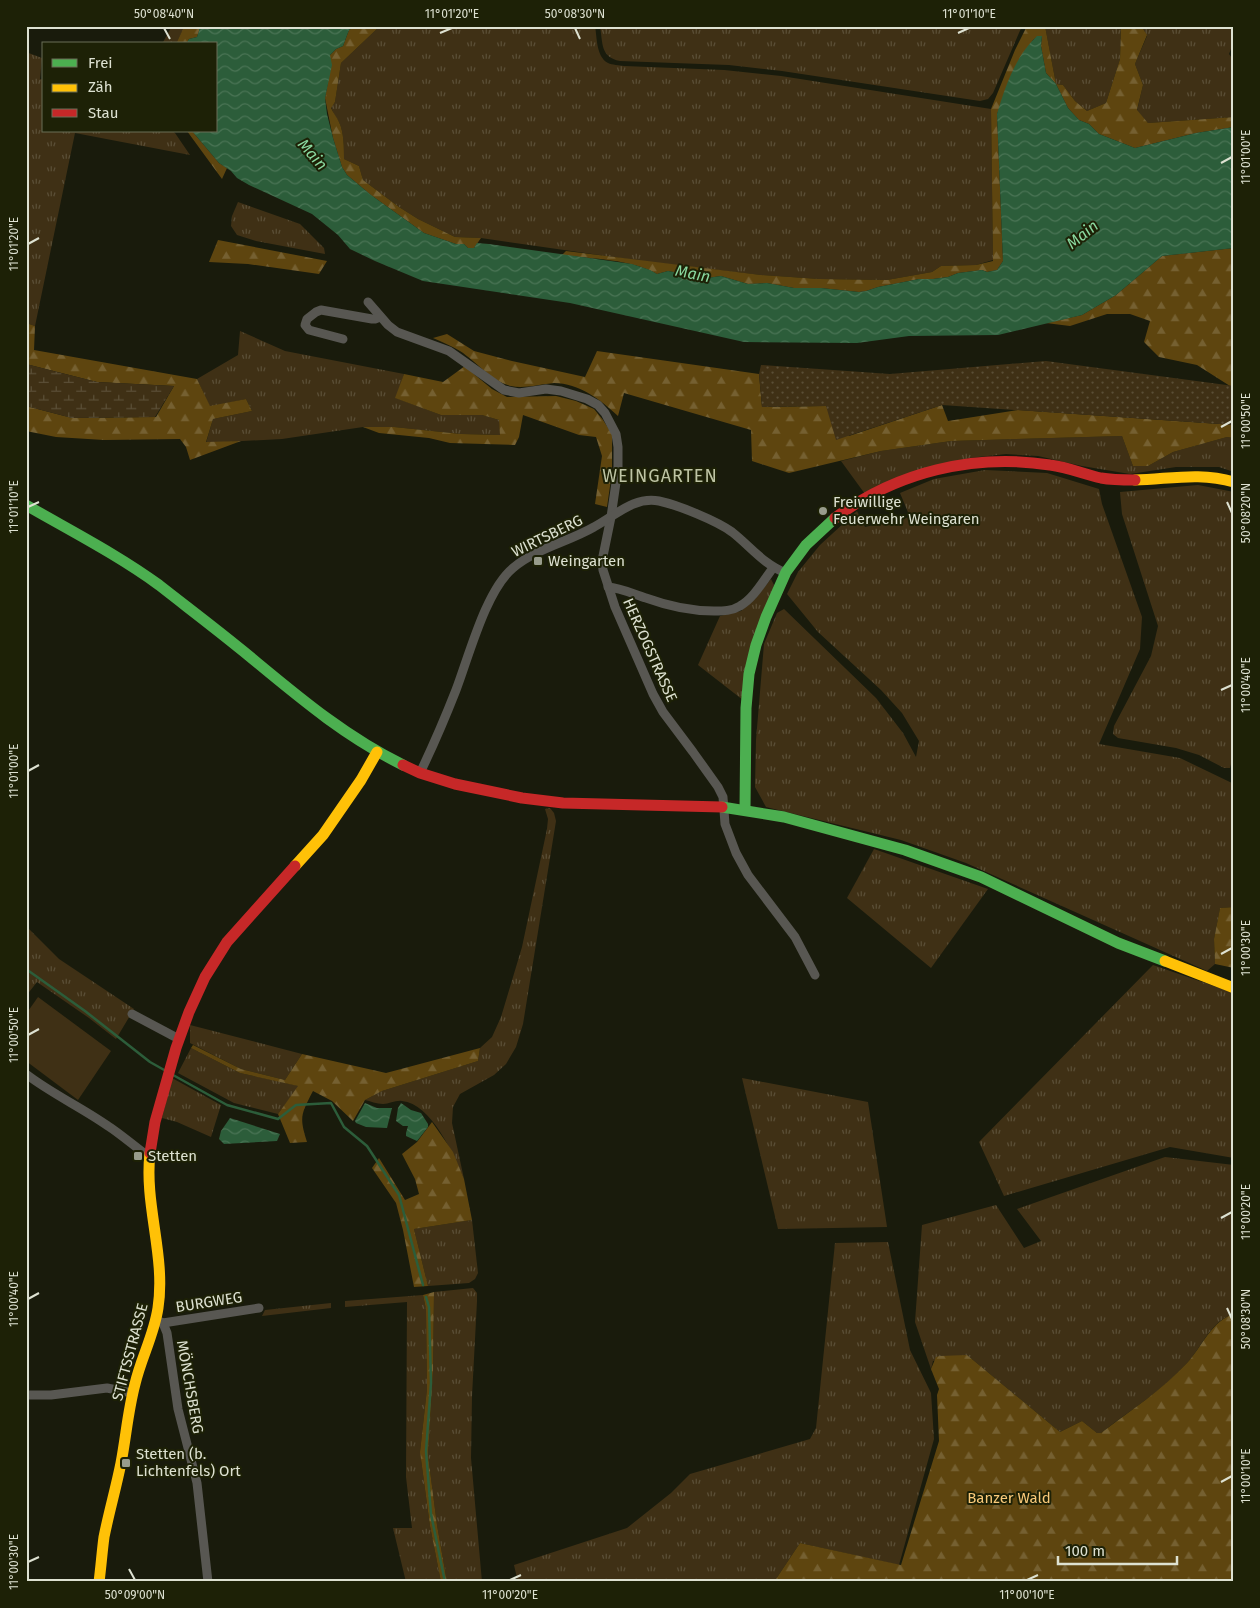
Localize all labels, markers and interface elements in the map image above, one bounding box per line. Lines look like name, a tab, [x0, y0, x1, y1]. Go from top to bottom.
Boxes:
text: 50°08'40"N	[134, 7, 194, 21]
text: 11°01'20"E	[425, 7, 479, 21]
text: 50°08'30"N	[545, 7, 605, 21]
text: 11°01'10"E	[942, 7, 996, 21]
legend	[42, 42, 218, 132]
text: Frei	[88, 54, 113, 72]
text: Zäh	[88, 78, 113, 96]
text: Stau	[88, 104, 118, 122]
text: 11°01'00"E	[1239, 129, 1253, 185]
water label: Main	[294, 135, 331, 174]
water label: Main	[1063, 216, 1102, 253]
text: 11°01'20"E	[7, 217, 21, 271]
water label: Main	[674, 261, 712, 286]
text: 11°00'50"E	[1239, 393, 1253, 449]
district label: WEINGARTEN	[602, 465, 718, 487]
text: 11°01'10"E	[7, 480, 21, 534]
text: 50°08'20"N	[1239, 483, 1253, 543]
place label: Freiwillige Feuerwehr Weingaren	[833, 493, 980, 528]
marker: Freiwillige Feuerwehr Weingaren	[817, 505, 829, 517]
street label: WIRTSBERG	[509, 511, 585, 561]
place label: Weingarten	[548, 552, 625, 570]
marker: Weingarten	[532, 555, 544, 567]
street label: HERZOGSTRASSE	[619, 595, 681, 705]
text: 11°00'40"E	[1239, 657, 1253, 713]
text: 11°01'00"E	[7, 743, 21, 799]
text: 11°00'30"E	[1239, 920, 1253, 976]
text: 11°00'50"E	[7, 1007, 21, 1063]
place label: Stetten	[148, 1147, 197, 1165]
marker: Stetten	[132, 1150, 144, 1162]
text: 11°00'20"E	[1239, 1184, 1253, 1240]
text: 11°00'40"E	[7, 1271, 21, 1327]
street label: BURGWEG	[174, 1288, 244, 1316]
text: 50°08'30"N	[1239, 1289, 1253, 1349]
street label: STIFTSSTRASSE	[108, 1301, 152, 1403]
street label: MÖNCHSBERG	[173, 1339, 207, 1435]
place label: Stetten (b. Lichtenfels) Ort	[136, 1445, 241, 1480]
text: 11°00'10"E	[1239, 1448, 1253, 1504]
marker: Stetten (b. Lichtenfels) Ort	[120, 1457, 132, 1469]
park label: Banzer Wald	[967, 1489, 1051, 1507]
scale bar	[1058, 1533, 1176, 1565]
text: 11°00'30"E	[7, 1534, 21, 1590]
text: 100 m	[1065, 1542, 1105, 1560]
text: 50°09'00"N	[105, 1588, 165, 1602]
text: 11°00'20"E	[482, 1588, 538, 1602]
text: 11°00'10"E	[999, 1588, 1055, 1602]

